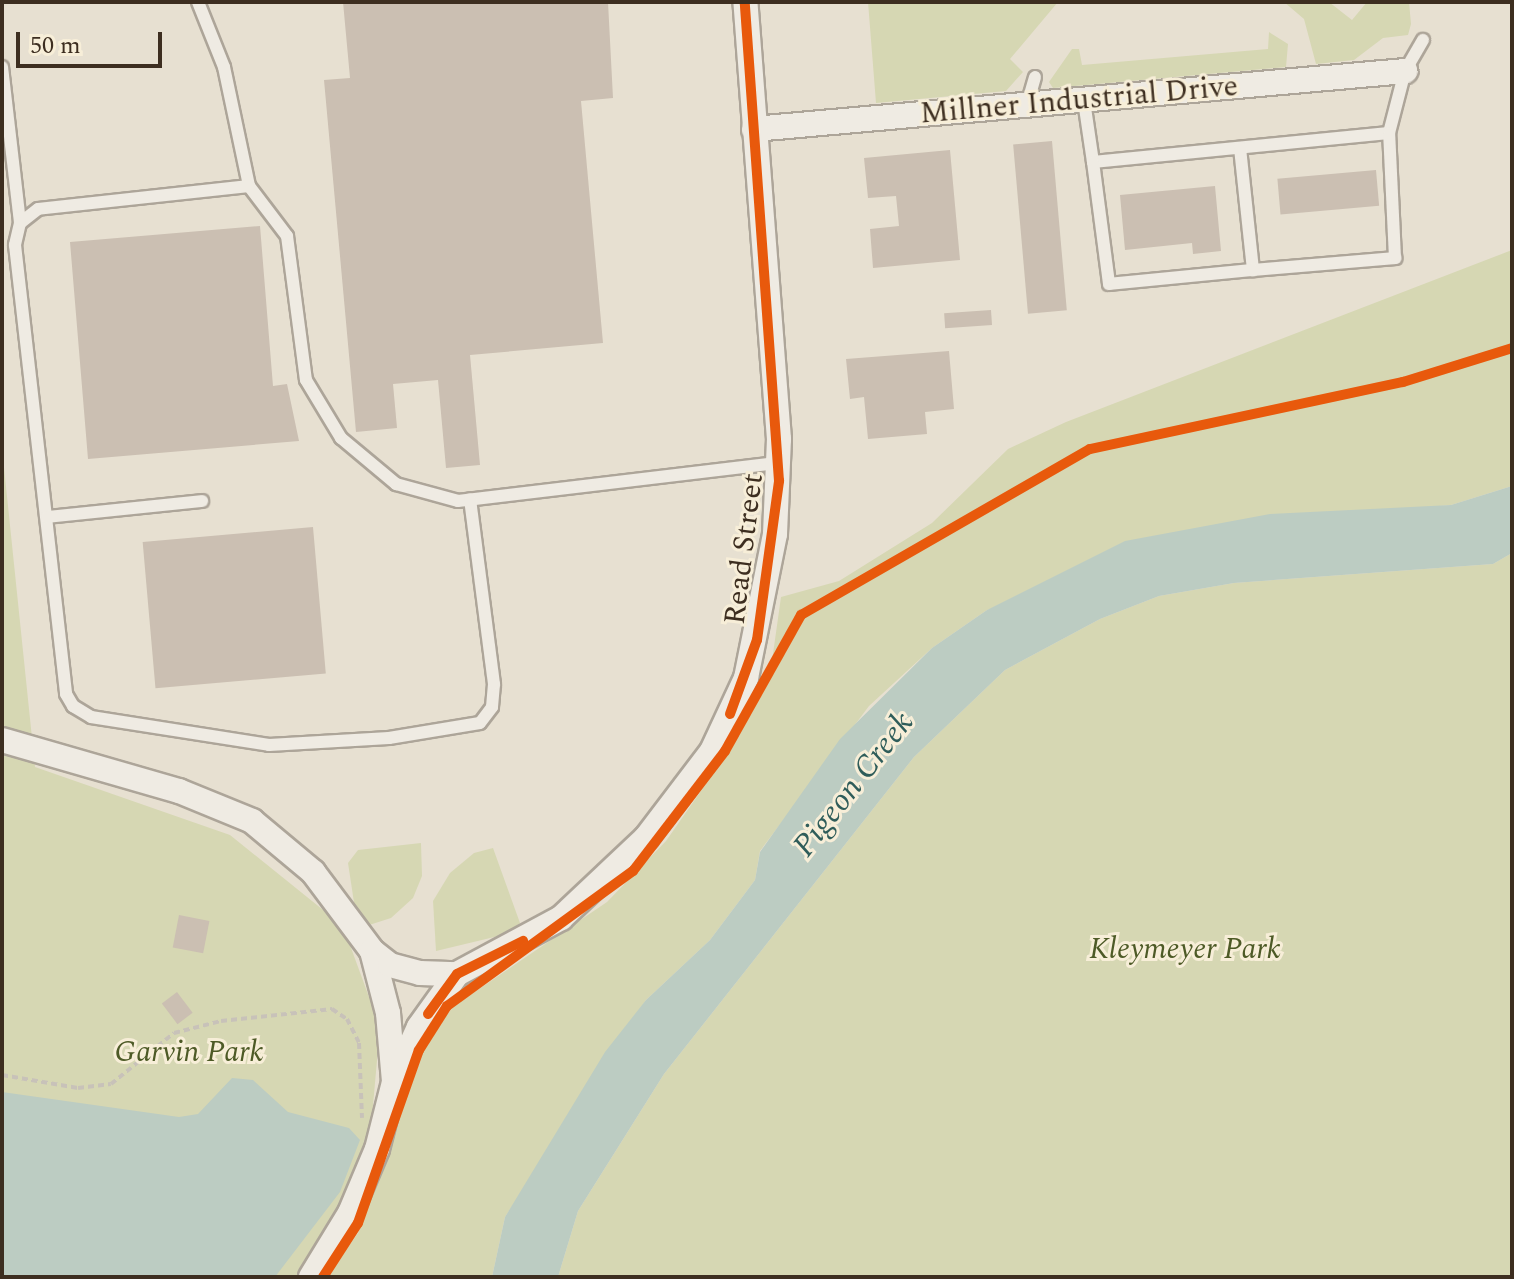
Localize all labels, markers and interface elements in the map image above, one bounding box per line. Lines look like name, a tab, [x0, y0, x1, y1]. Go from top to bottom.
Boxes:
scale bar	[20, 16, 166, 66]
text: 50 m	[30, 28, 81, 64]
street label: Millner Industrial Drive	[918, 68, 1240, 132]
street label: Read Street	[717, 471, 771, 627]
water label: Pigeon Creek	[785, 705, 923, 865]
park label: Kleymeyer Park	[1089, 931, 1281, 967]
park label: Garvin Park	[114, 1034, 264, 1070]

